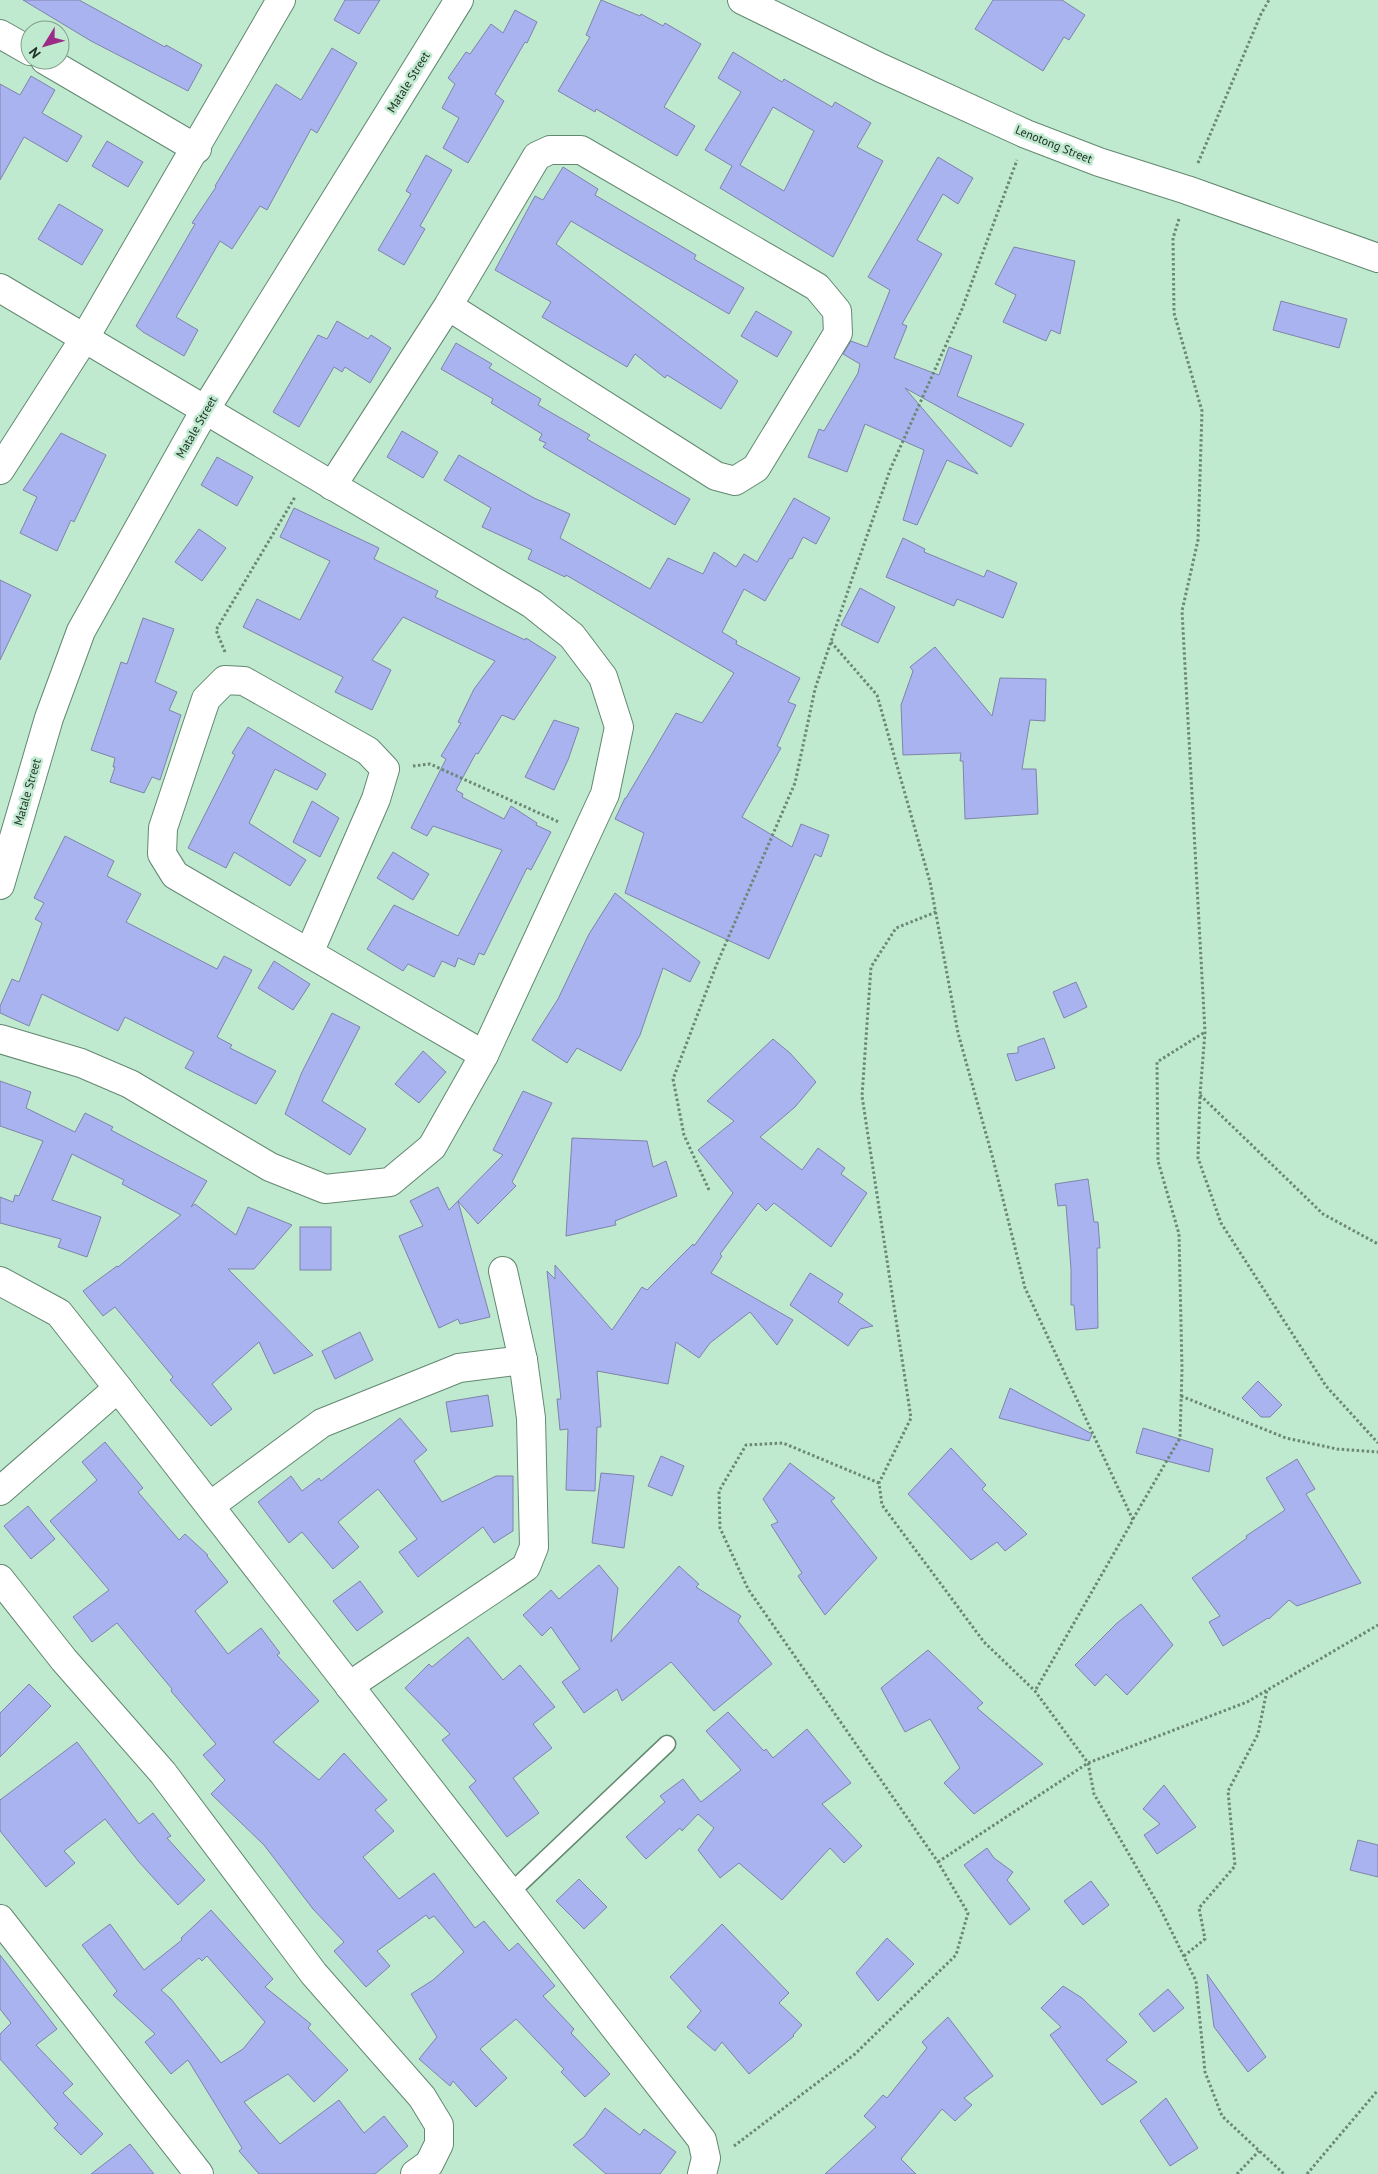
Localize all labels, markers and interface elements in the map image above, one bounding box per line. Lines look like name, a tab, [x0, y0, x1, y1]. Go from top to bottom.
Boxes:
north arrow	[20, 20, 70, 70]
text: N	[25, 44, 45, 62]
street label: Matale Street	[383, 49, 433, 115]
street label: Lenotong Street	[1013, 122, 1095, 166]
street label: Matale Street	[172, 393, 220, 461]
street label: Matale Street	[10, 757, 44, 827]

